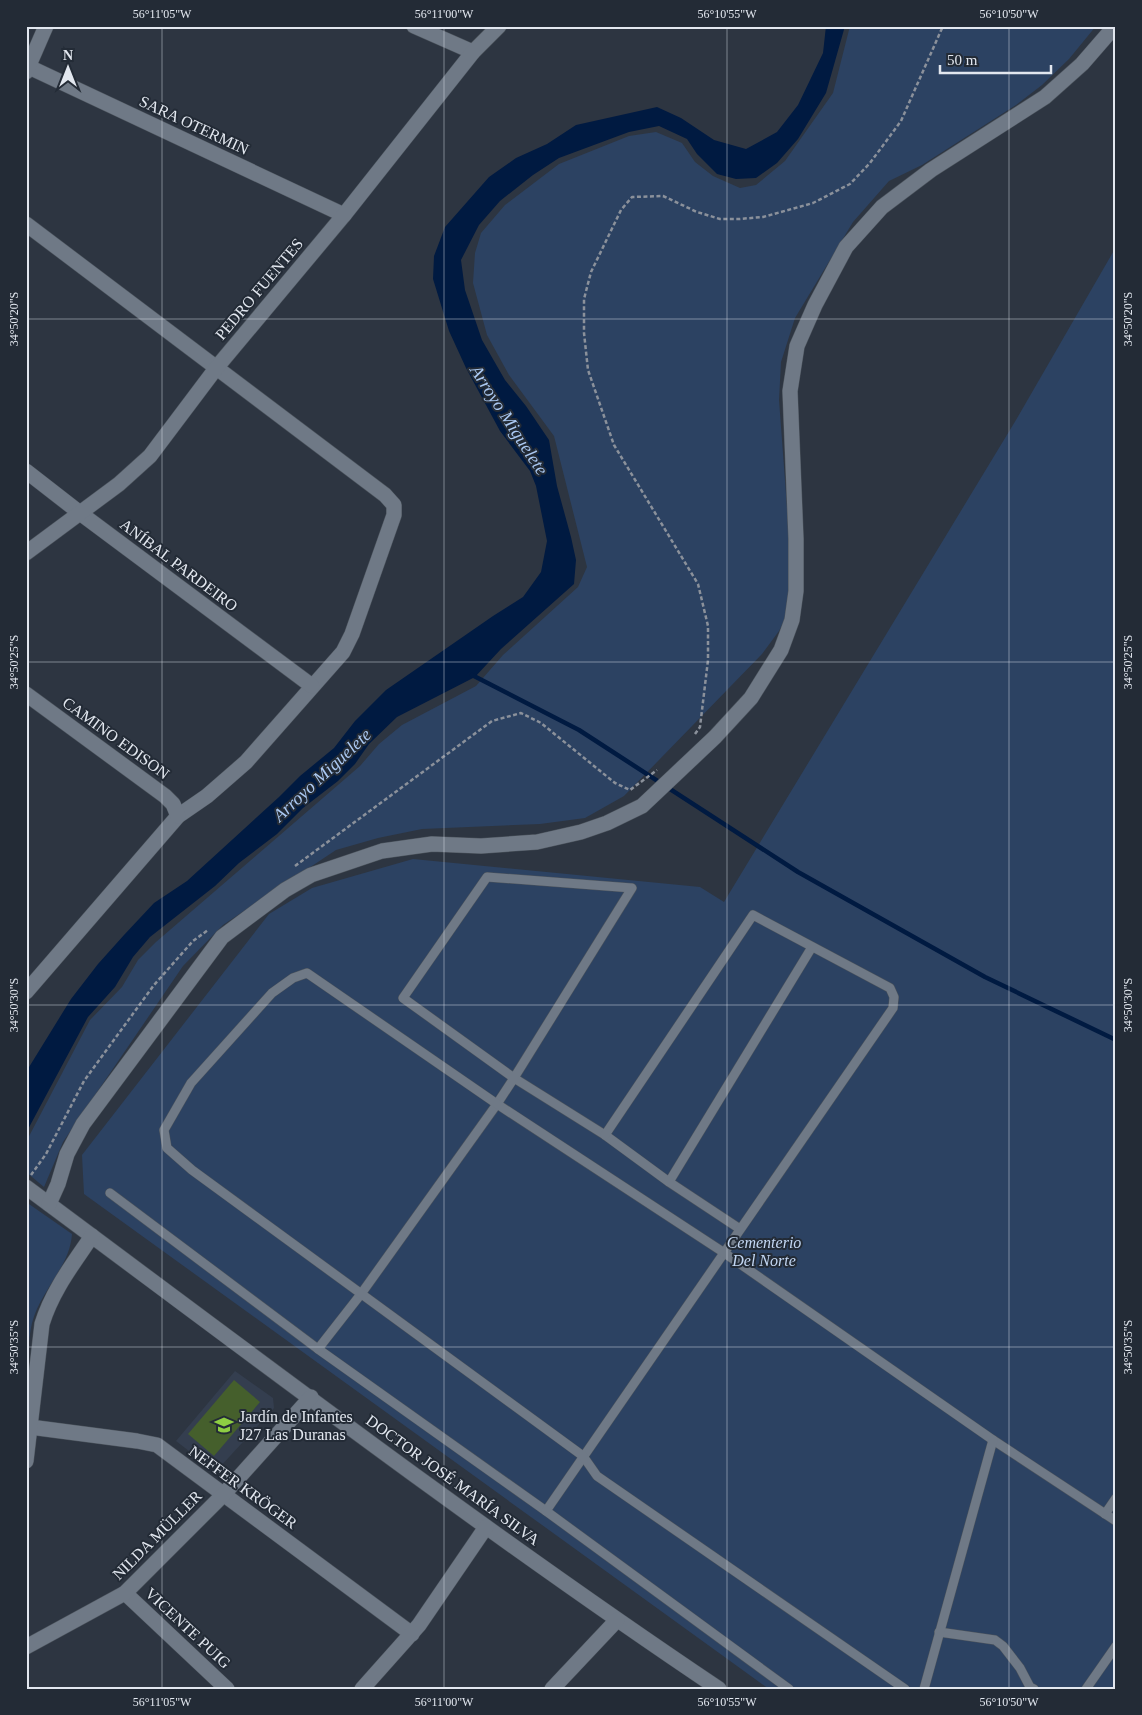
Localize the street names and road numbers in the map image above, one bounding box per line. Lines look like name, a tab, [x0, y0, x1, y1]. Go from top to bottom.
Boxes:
street label: SARA OTERMIN	[137, 92, 252, 158]
street label: PEDRO FUENTES	[212, 235, 306, 343]
street label: ANÍBAL PARDEIRO	[117, 515, 242, 615]
street label: CAMINO EDISON	[59, 694, 173, 783]
street label: DOCTOR JOSÉ MARÍA SILVA	[363, 1411, 544, 1549]
street label: NEFFER KRÖGER	[186, 1442, 301, 1532]
street label: NILDA MÜLLER	[109, 1487, 205, 1583]
street label: VICENTE PUIG	[142, 1584, 234, 1672]

